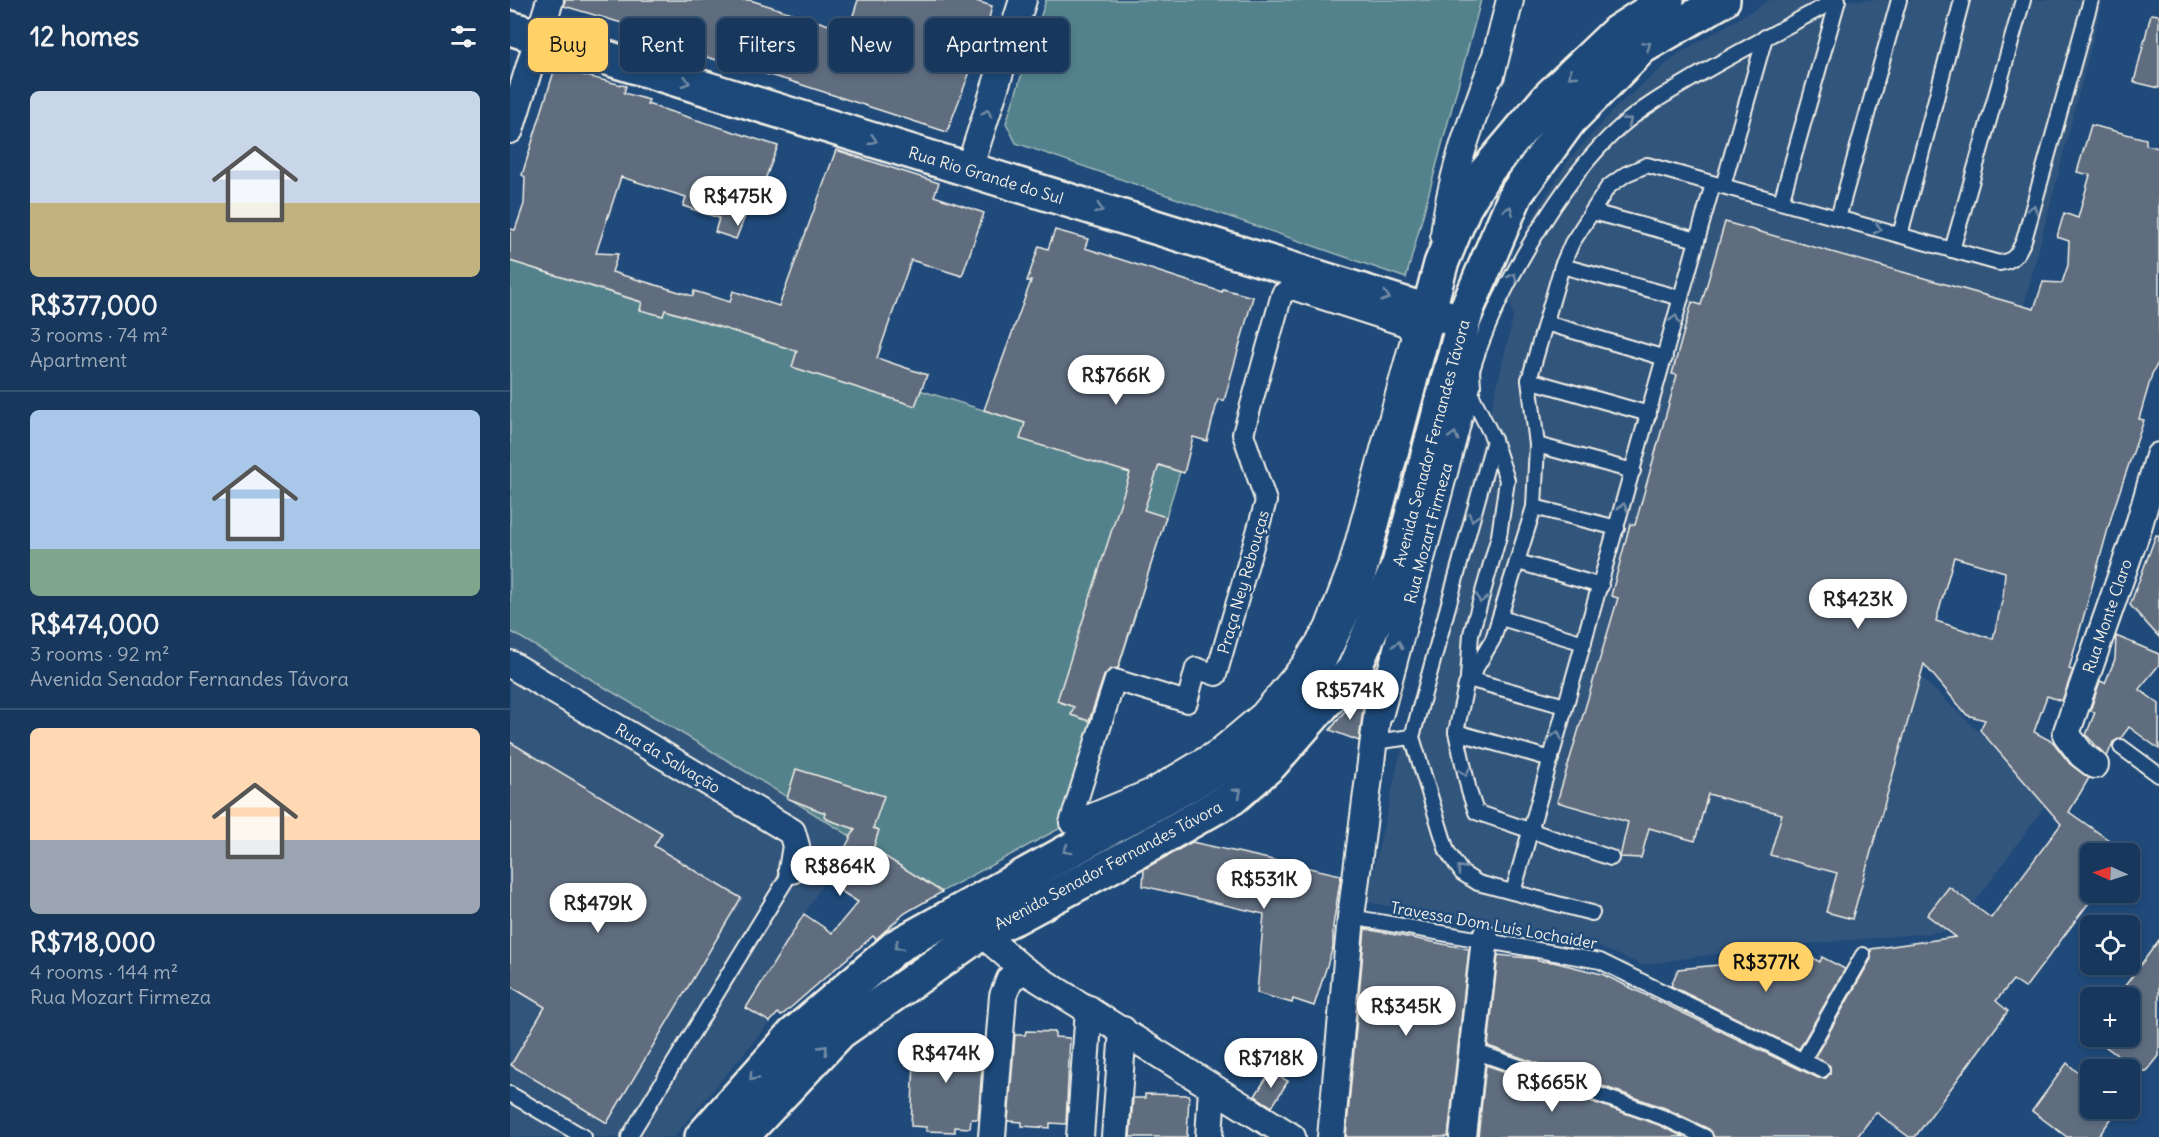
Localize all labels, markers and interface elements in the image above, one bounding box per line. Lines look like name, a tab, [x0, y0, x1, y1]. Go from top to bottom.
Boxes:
chip: Buy	[528, 18, 608, 72]
chip: Rent	[620, 18, 705, 72]
chip: Filters	[717, 18, 817, 72]
chip: New	[829, 18, 913, 72]
chip: Apartment	[925, 18, 1069, 72]
text: 12 homes	[30, 20, 139, 53]
icon: filters	[447, 20, 480, 53]
one-way arrow	[1640, 41, 1651, 52]
one-way arrow	[1568, 68, 1579, 79]
one-way arrow	[680, 75, 691, 87]
one-way arrow	[980, 108, 992, 119]
one-way arrow	[1621, 118, 1632, 129]
icon: home	[201, 130, 309, 238]
one-way arrow	[867, 132, 878, 145]
street label: Rua Rio Grande do Sul	[906, 142, 1066, 208]
pin: R$475K	[689, 176, 787, 227]
text: R$475K	[704, 183, 772, 208]
one-way arrow	[1093, 202, 1104, 214]
one-way arrow	[2025, 204, 2038, 214]
one-way arrow	[1502, 205, 1514, 216]
one-way arrow	[1872, 222, 1883, 234]
one-way arrow	[1506, 273, 1517, 284]
text: R$377,000	[30, 289, 158, 322]
one-way arrow	[1380, 290, 1391, 303]
one-way arrow	[1668, 314, 1681, 324]
street label: Avenida Senador Fernandes Távora	[1388, 317, 1474, 569]
text: 3 rooms · 74 m²	[30, 322, 168, 347]
text: Apartment	[30, 347, 127, 372]
pin: R$766K	[1067, 355, 1165, 406]
text: R$766K	[1082, 362, 1150, 387]
one-way arrow	[1447, 432, 1459, 442]
icon: home	[201, 449, 309, 557]
street label: Rua Mozart Firmeza	[1400, 460, 1456, 606]
one-way arrow	[1616, 502, 1628, 513]
street label: Praça Ney Rebouças	[1213, 508, 1273, 656]
one-way arrow	[1468, 511, 1480, 522]
street label: Rua Monte Claro	[2078, 556, 2136, 676]
pin: R$423K	[1809, 579, 1907, 630]
text: R$423K	[1823, 586, 1893, 611]
one-way arrow	[1476, 593, 1488, 604]
text: R$474,000	[30, 608, 160, 641]
one-way arrow	[1391, 640, 1404, 650]
text: 3 rooms · 92 m²	[30, 641, 169, 666]
text: Avenida Senador Fernandes Távora	[30, 666, 349, 691]
pin: R$574K	[1301, 670, 1399, 721]
text: R$574K	[1316, 677, 1384, 702]
street label: Rua da Salvação	[612, 719, 724, 797]
one-way arrow	[1550, 730, 1563, 740]
icon: home	[201, 767, 309, 875]
one-way arrow	[1457, 767, 1470, 777]
one-way arrow	[1231, 789, 1242, 800]
street label: Avenida Senador Fernandes Távora	[991, 796, 1225, 934]
one-way arrow	[1063, 843, 1074, 854]
north arrow	[2080, 843, 2140, 903]
map controls	[2080, 843, 2140, 1119]
pin: R$864K	[791, 846, 889, 897]
text: R$864K	[805, 853, 875, 878]
pin: R$531K	[1215, 859, 1313, 910]
one-way arrow	[1457, 865, 1468, 876]
text: R$531K	[1231, 866, 1297, 891]
pin: R$479K	[549, 883, 647, 934]
text: R$479K	[564, 890, 632, 915]
street label: Travessa Dom Luís Lochaider	[1389, 897, 1599, 953]
button: locate	[2080, 915, 2140, 975]
text: R$718,000	[30, 926, 156, 959]
one-way arrow	[893, 939, 904, 950]
pin: R$377K	[1717, 942, 1815, 993]
text: R$377K	[1732, 949, 1800, 974]
text: 4 rooms · 144 m²	[30, 959, 178, 984]
text: Rua Mozart Firmeza	[30, 984, 211, 1009]
pin: R$345K	[1357, 986, 1455, 1037]
button: +	[2080, 987, 2140, 1047]
text: R$345K	[1371, 993, 1441, 1018]
pin: R$474K	[897, 1033, 995, 1084]
pin: R$718K	[1222, 1038, 1320, 1089]
text: R$474K	[912, 1040, 980, 1065]
one-way arrow	[816, 1045, 827, 1056]
text: R$718K	[1238, 1045, 1304, 1070]
button: −	[2080, 1059, 2140, 1119]
pin: R$665K	[1503, 1062, 1601, 1113]
text: R$665K	[1517, 1069, 1587, 1094]
one-way arrow	[750, 1070, 761, 1081]

